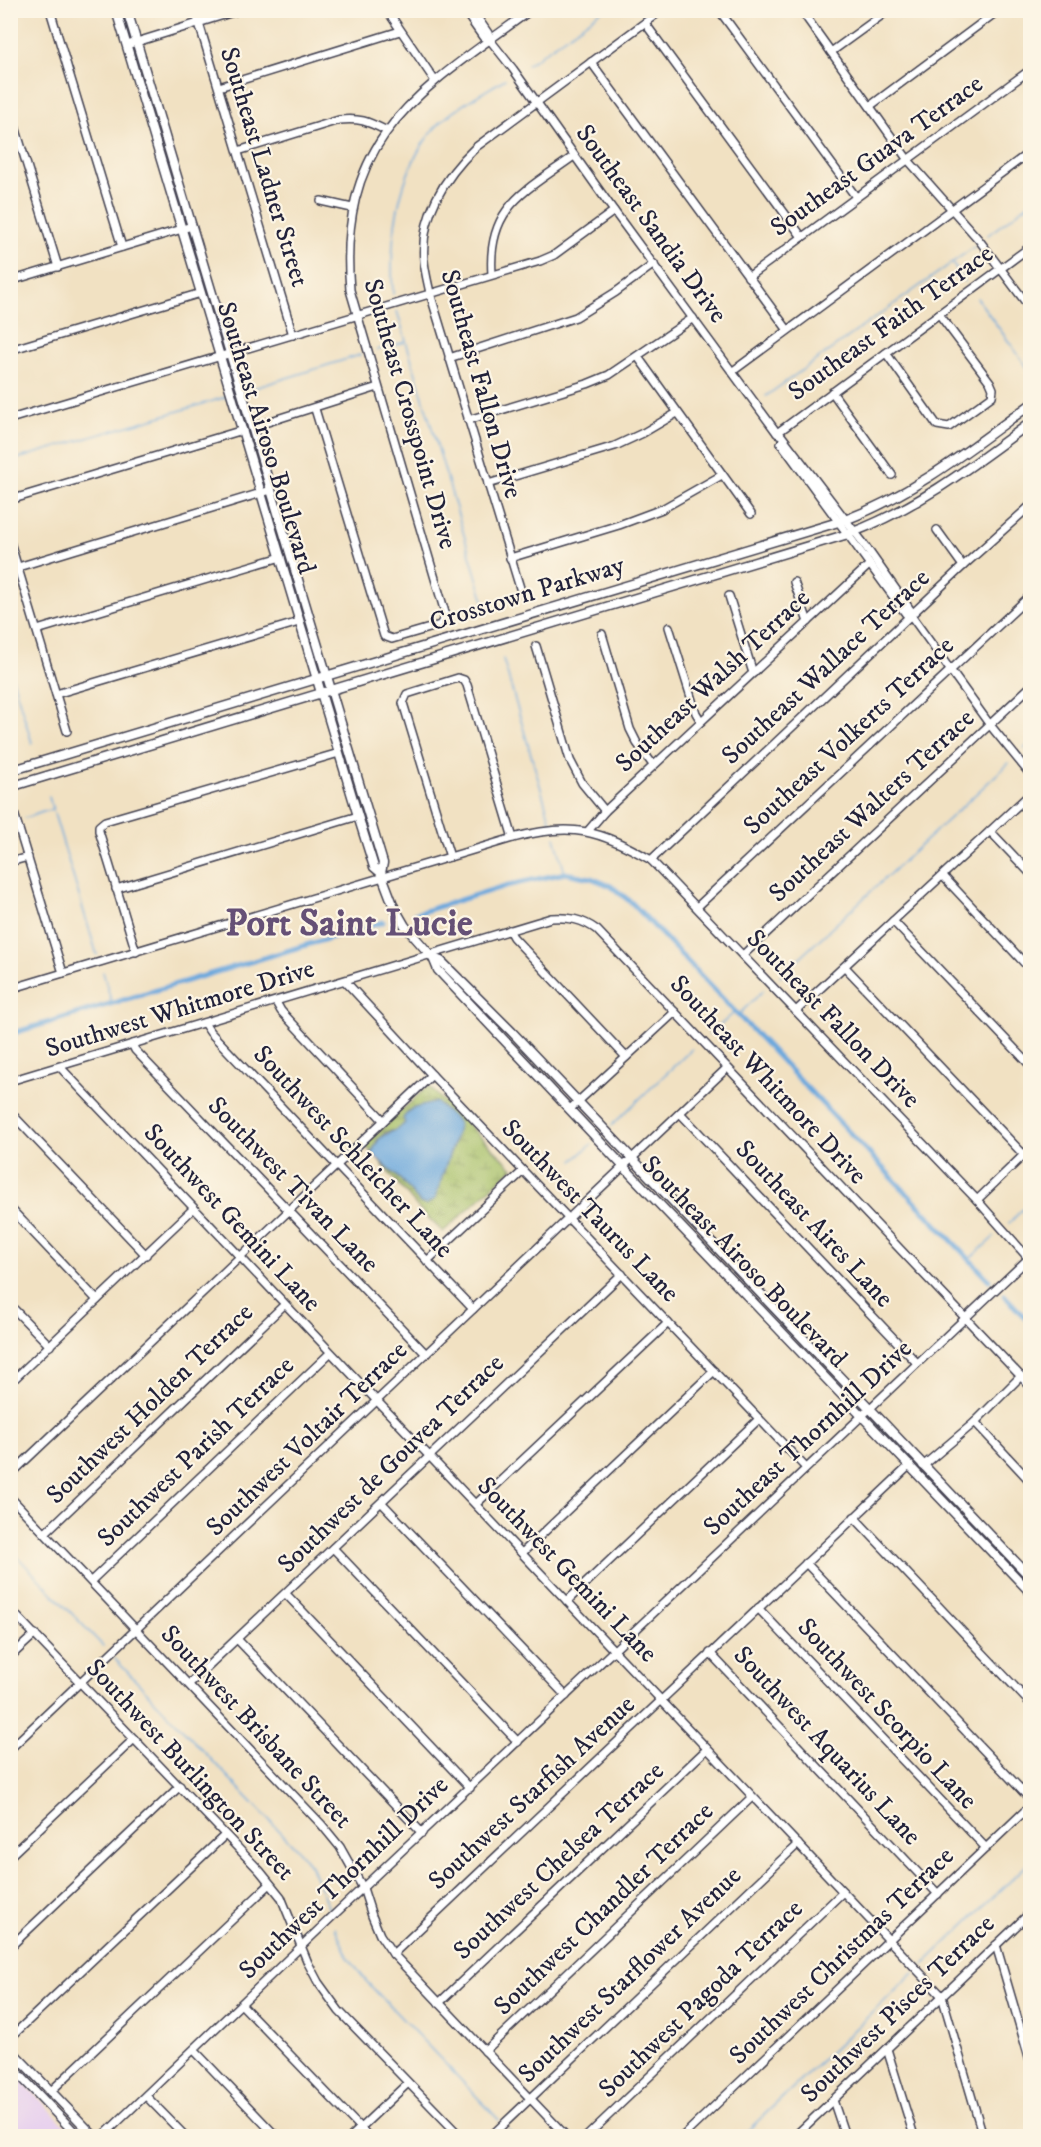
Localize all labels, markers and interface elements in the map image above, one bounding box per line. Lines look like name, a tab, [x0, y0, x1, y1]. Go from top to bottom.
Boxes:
street label: Southeast Ladner Street	[212, 43, 316, 291]
street label: Southeast Guava Terrace	[764, 68, 990, 244]
street label: Southeast Sandia Drive	[568, 118, 734, 330]
street label: Southeast Faith Terrace	[782, 237, 1000, 409]
street label: Southeast Fallon Drive	[433, 266, 529, 502]
street label: Southeast Crosspoint Drive	[356, 275, 464, 553]
street label: Southeast Airoso Boulevard	[209, 298, 323, 578]
street label: Crosstown Parkway	[426, 549, 629, 639]
street label: Southeast Wallace Terrace	[715, 562, 937, 772]
street label: Southeast Walsh Terrace	[609, 582, 817, 780]
street label: Southeast Volkerts Terrace	[737, 630, 961, 842]
street label: Southeast Walters Terrace	[762, 702, 982, 910]
district label: Port Saint Lucie	[225, 900, 473, 948]
street label: Southeast Fallon Drive	[739, 922, 927, 1116]
street label: Southwest Whitmore Drive	[41, 952, 319, 1066]
street label: Southeast Whitmore Drive	[662, 969, 874, 1191]
street label: Southwest Schleicher Lane	[246, 1039, 460, 1265]
street label: Southwest Tivan Lane	[200, 1090, 386, 1280]
street label: Southwest Taurus Lane	[494, 1112, 686, 1310]
street label: Southwest Gemini Lane	[136, 1117, 328, 1319]
street label: Southeast Aires Lane	[728, 1133, 900, 1315]
street label: Southeast Airoso Boulevard	[634, 1149, 854, 1375]
street label: Southwest Holden Terrace	[39, 1296, 261, 1512]
street label: Southeast Thornhill Drive	[697, 1333, 919, 1543]
street label: Southwest Voltair Terrace	[199, 1334, 415, 1544]
street label: Southwest de Gouvea Terrace	[271, 1347, 511, 1581]
street label: Southwest Parish Terrace	[91, 1349, 301, 1555]
street label: Southwest Gemini Lane	[470, 1470, 664, 1670]
street label: Southwest Scorpio Lane	[790, 1611, 984, 1817]
street label: Southwest Brisbane Street	[153, 1618, 359, 1836]
street label: Southwest Aquarius Lane	[726, 1639, 928, 1853]
street label: Southwest Burlington Street	[79, 1652, 301, 1888]
street label: Southwest Starfish Avenue	[422, 1689, 642, 1897]
street label: Southwest Chelsea Terrace	[447, 1755, 671, 1967]
street label: Southwest Thornhill Drive	[232, 1769, 456, 1987]
street label: Southwest Chandler Terrace	[487, 1795, 721, 2023]
street label: Southwest Christmas Terrace	[723, 1840, 961, 2072]
street label: Southwest Starflower Avenue	[511, 1860, 749, 2090]
street label: Southwest Pagoda Terrace	[592, 1893, 810, 2105]
street label: Southwest Pisces Terrace	[794, 1908, 1002, 2110]

